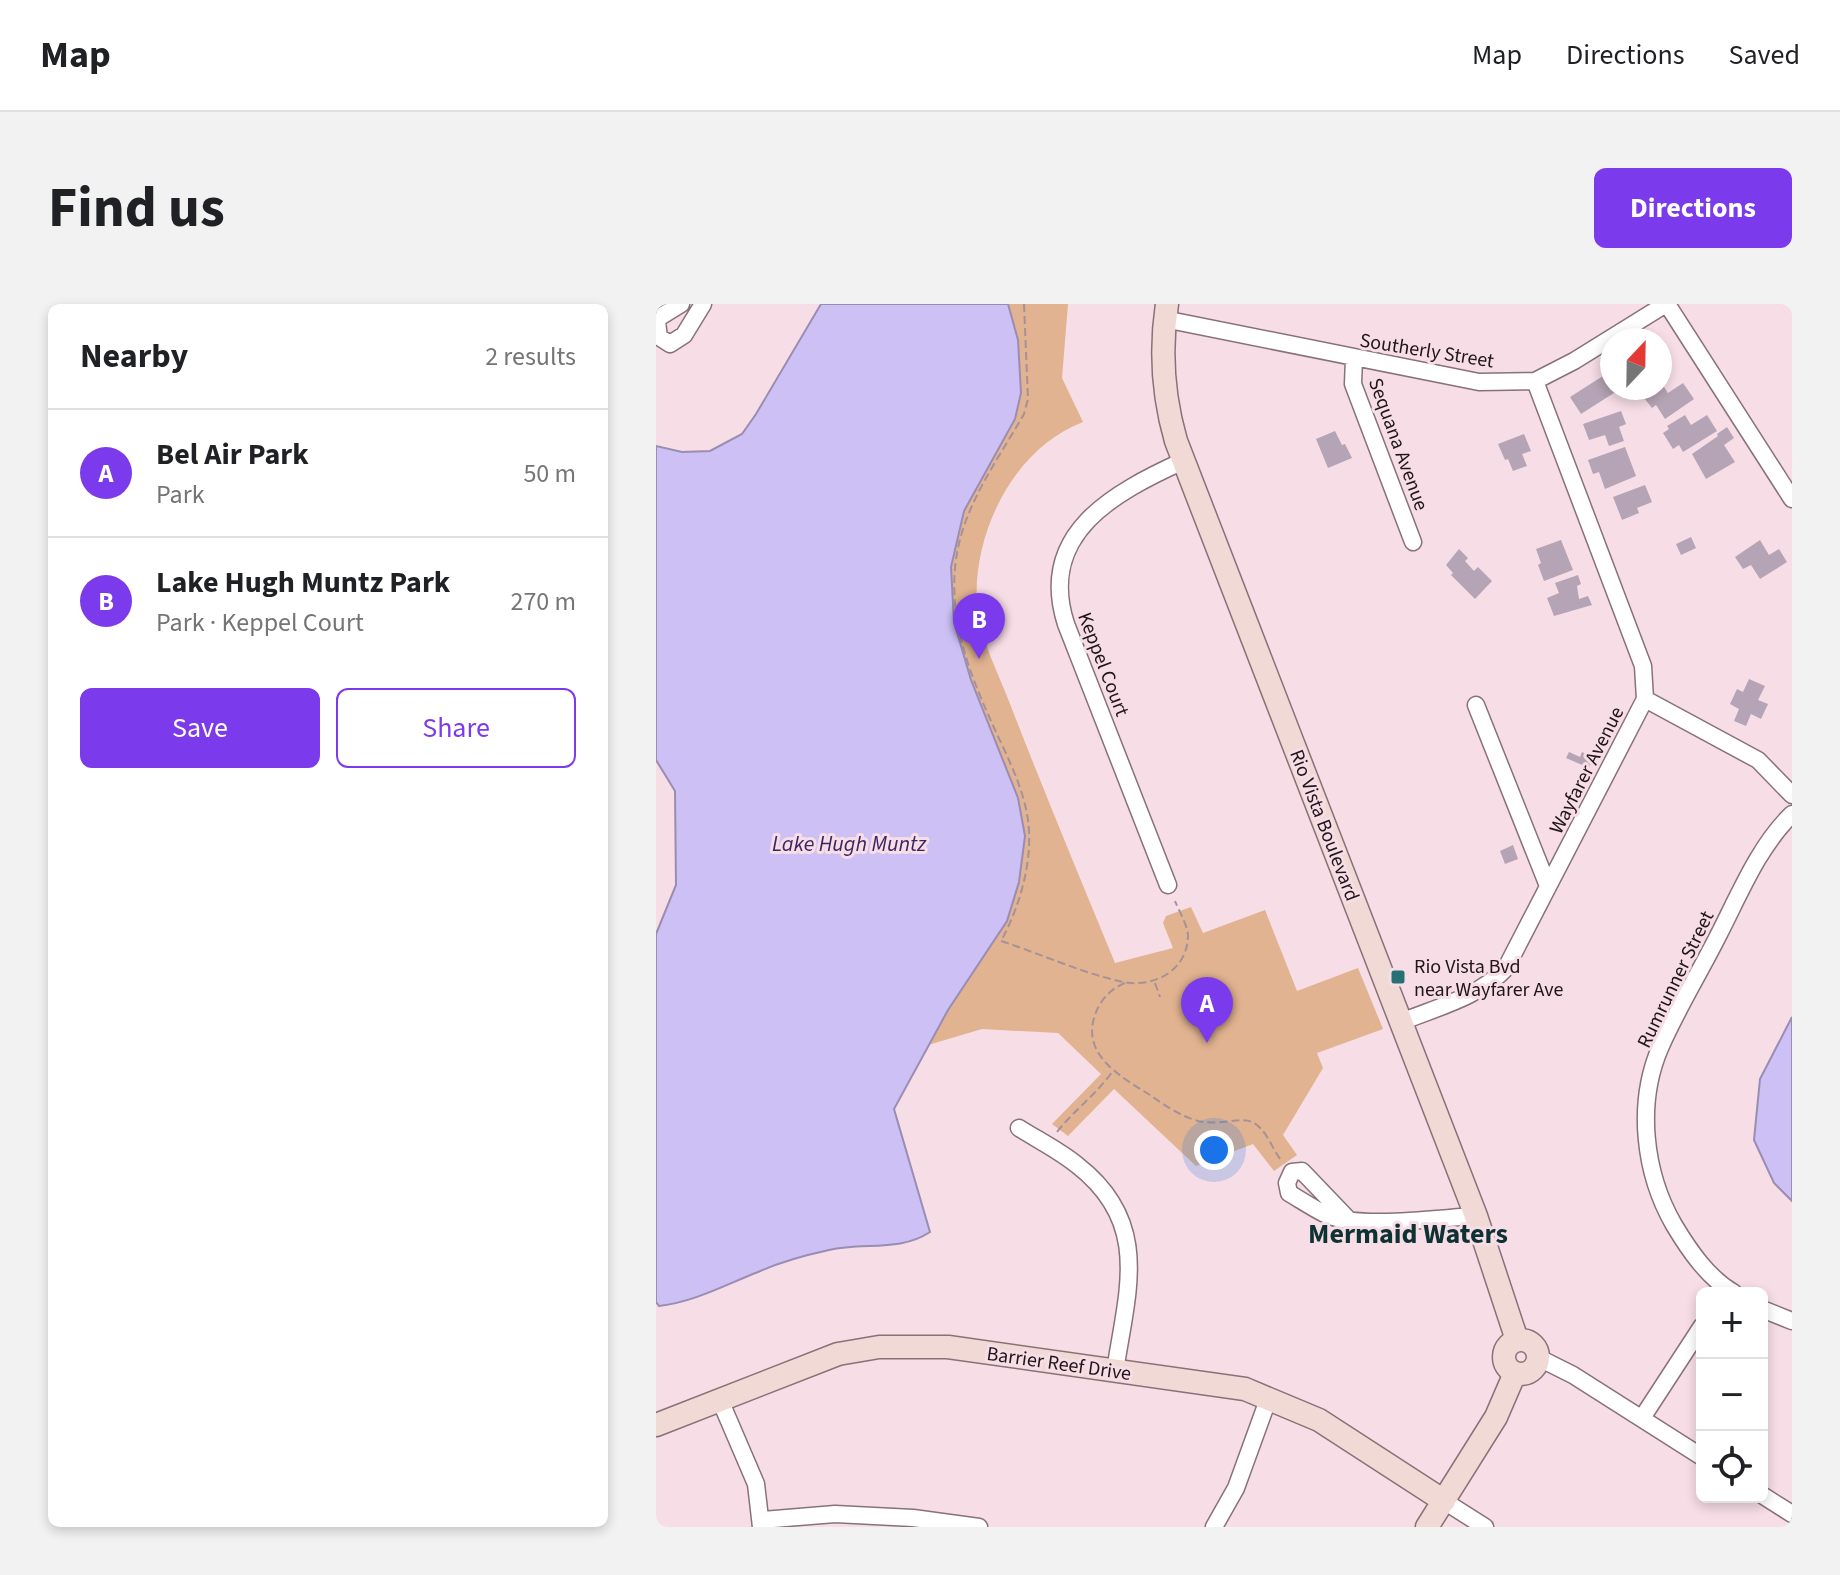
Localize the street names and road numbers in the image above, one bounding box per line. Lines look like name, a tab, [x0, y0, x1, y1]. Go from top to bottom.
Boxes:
street label: Southerly Street	[1358, 327, 1496, 375]
street label: Sequana Avenue	[1361, 374, 1435, 515]
street label: Keppel Court	[1070, 608, 1136, 721]
street label: Wayfarer Avenue	[1543, 702, 1631, 839]
street label: Rio Vista Boulevard	[1282, 746, 1366, 905]
street label: Rumrunner Street	[1631, 906, 1721, 1053]
street label: Barrier Reef Drive	[985, 1340, 1133, 1388]

